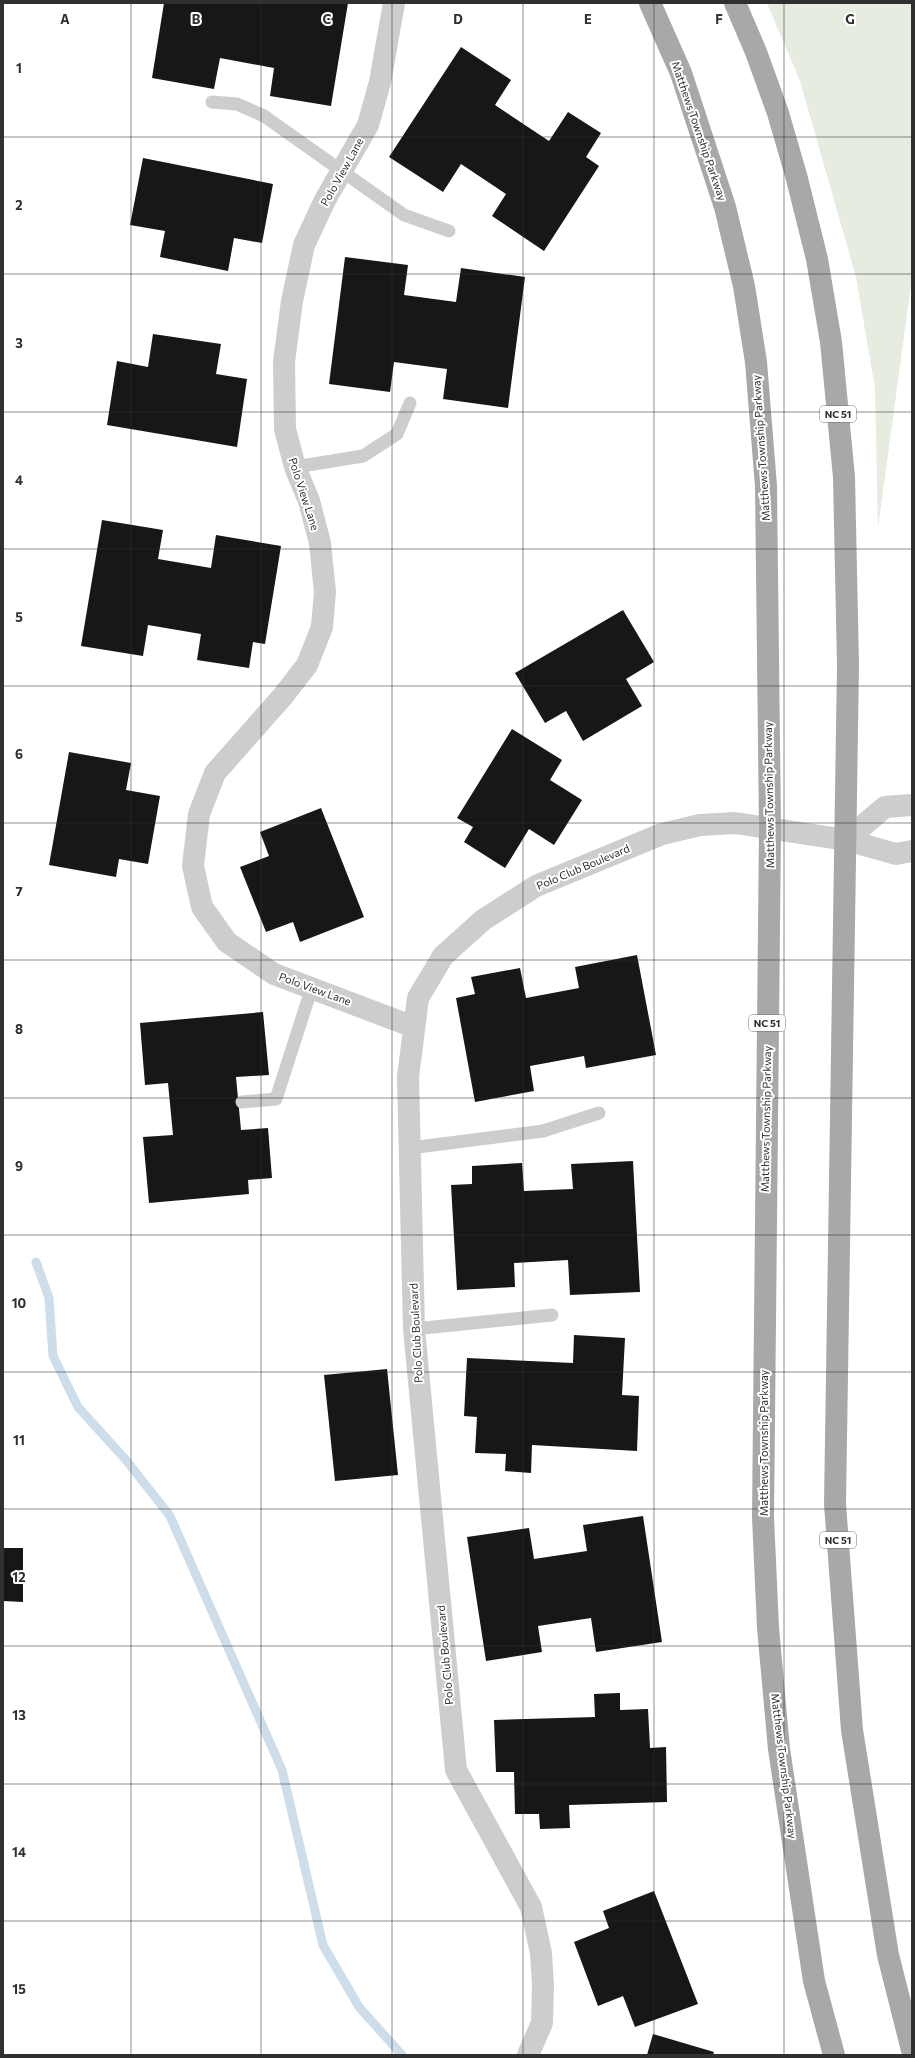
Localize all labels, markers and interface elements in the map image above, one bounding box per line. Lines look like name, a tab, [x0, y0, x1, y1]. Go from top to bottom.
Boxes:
text: A	[60, 11, 70, 27]
text: B	[192, 11, 201, 27]
text: C	[323, 11, 332, 27]
text: D	[453, 11, 463, 27]
text: E	[584, 11, 592, 27]
text: F	[715, 11, 723, 27]
text: G	[845, 11, 855, 27]
street label: Matthews Township Parkway	[669, 59, 730, 203]
text: 1	[16, 60, 22, 76]
street label: Polo View Lane	[317, 135, 366, 208]
text: 2	[15, 197, 23, 213]
text: 3	[15, 335, 23, 351]
street label: Matthews Township Parkway	[749, 374, 772, 522]
road number: NC 51	[820, 406, 856, 422]
street label: Polo View Lane	[287, 456, 322, 532]
text: 4	[15, 472, 23, 488]
text: 5	[15, 609, 23, 625]
street label: Matthews Township Parkway	[761, 721, 776, 868]
text: 6	[15, 746, 23, 762]
street label: Polo Club Boulevard	[534, 841, 631, 892]
text: 7	[15, 883, 23, 899]
street label: Polo View Lane	[277, 969, 353, 1008]
road number: NC 51	[749, 1015, 785, 1031]
text: 8	[15, 1021, 23, 1037]
street label: Matthews Township Parkway	[758, 1045, 773, 1192]
text: 9	[15, 1158, 23, 1174]
street label: Polo Club Boulevard	[406, 1283, 425, 1383]
text: 10	[12, 1295, 27, 1311]
street label: Matthews Township Parkway	[757, 1369, 770, 1516]
text: 11	[13, 1432, 25, 1448]
road number: NC 51	[820, 1532, 856, 1548]
text: 12	[12, 1569, 26, 1585]
street label: Polo Club Boulevard	[434, 1605, 455, 1705]
street label: Matthews Township Parkway	[769, 1692, 800, 1840]
text: 13	[12, 1707, 26, 1723]
text: 14	[12, 1844, 26, 1860]
text: 15	[12, 1981, 26, 1997]

